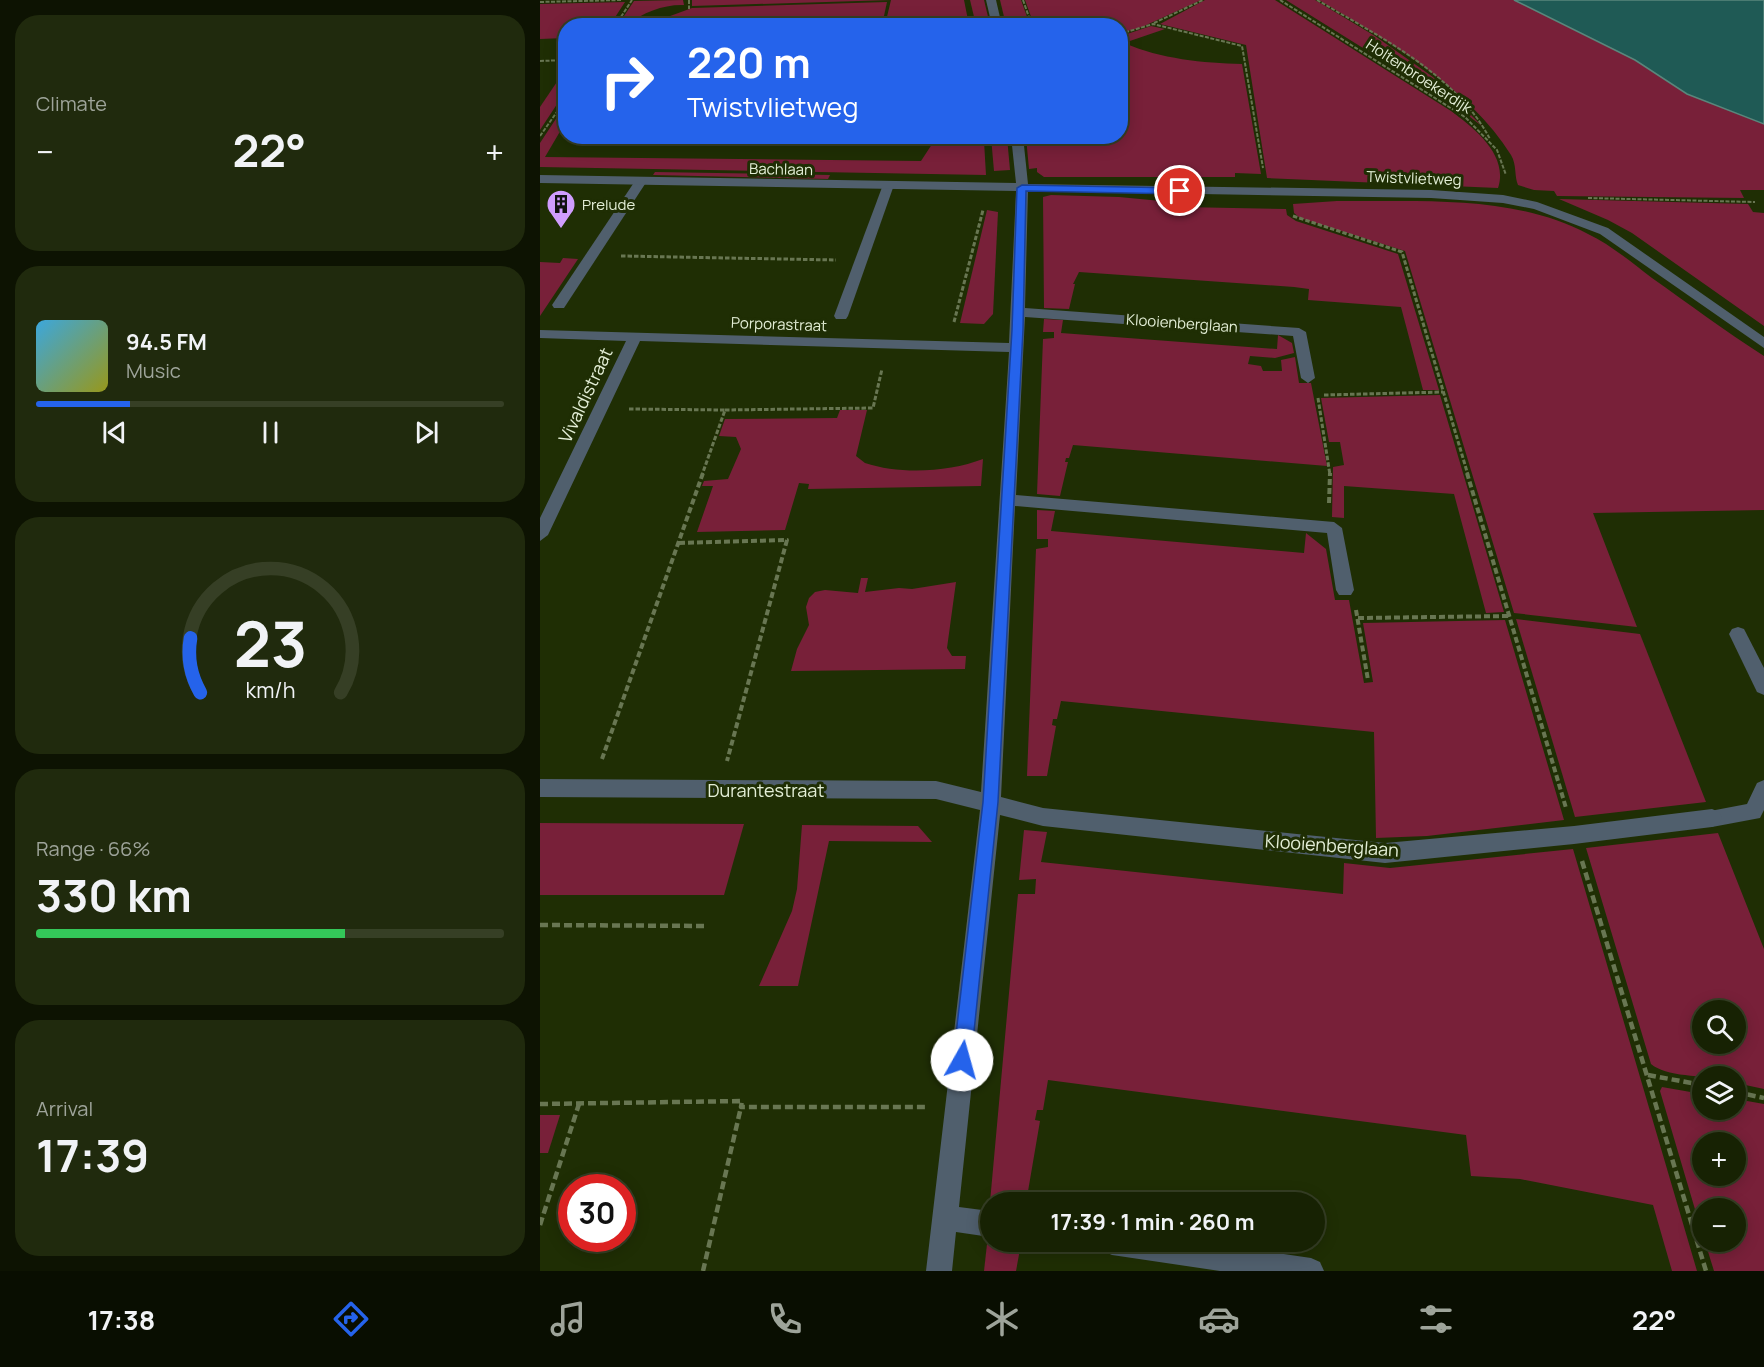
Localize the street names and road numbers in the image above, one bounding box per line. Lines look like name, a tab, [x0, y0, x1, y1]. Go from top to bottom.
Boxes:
street label: Holtenbroekerdijk	[1362, 34, 1477, 118]
street label: Bachlaan	[749, 158, 813, 180]
street label: Twistvlietweg	[1366, 166, 1462, 190]
street label: Klooienberglaan	[1125, 309, 1239, 337]
street label: Porporastraat	[731, 312, 827, 336]
street label: Vivaldistraat	[552, 344, 618, 446]
street label: Durantestraat	[708, 778, 824, 802]
street label: Klooienberglaan	[1264, 828, 1400, 862]

